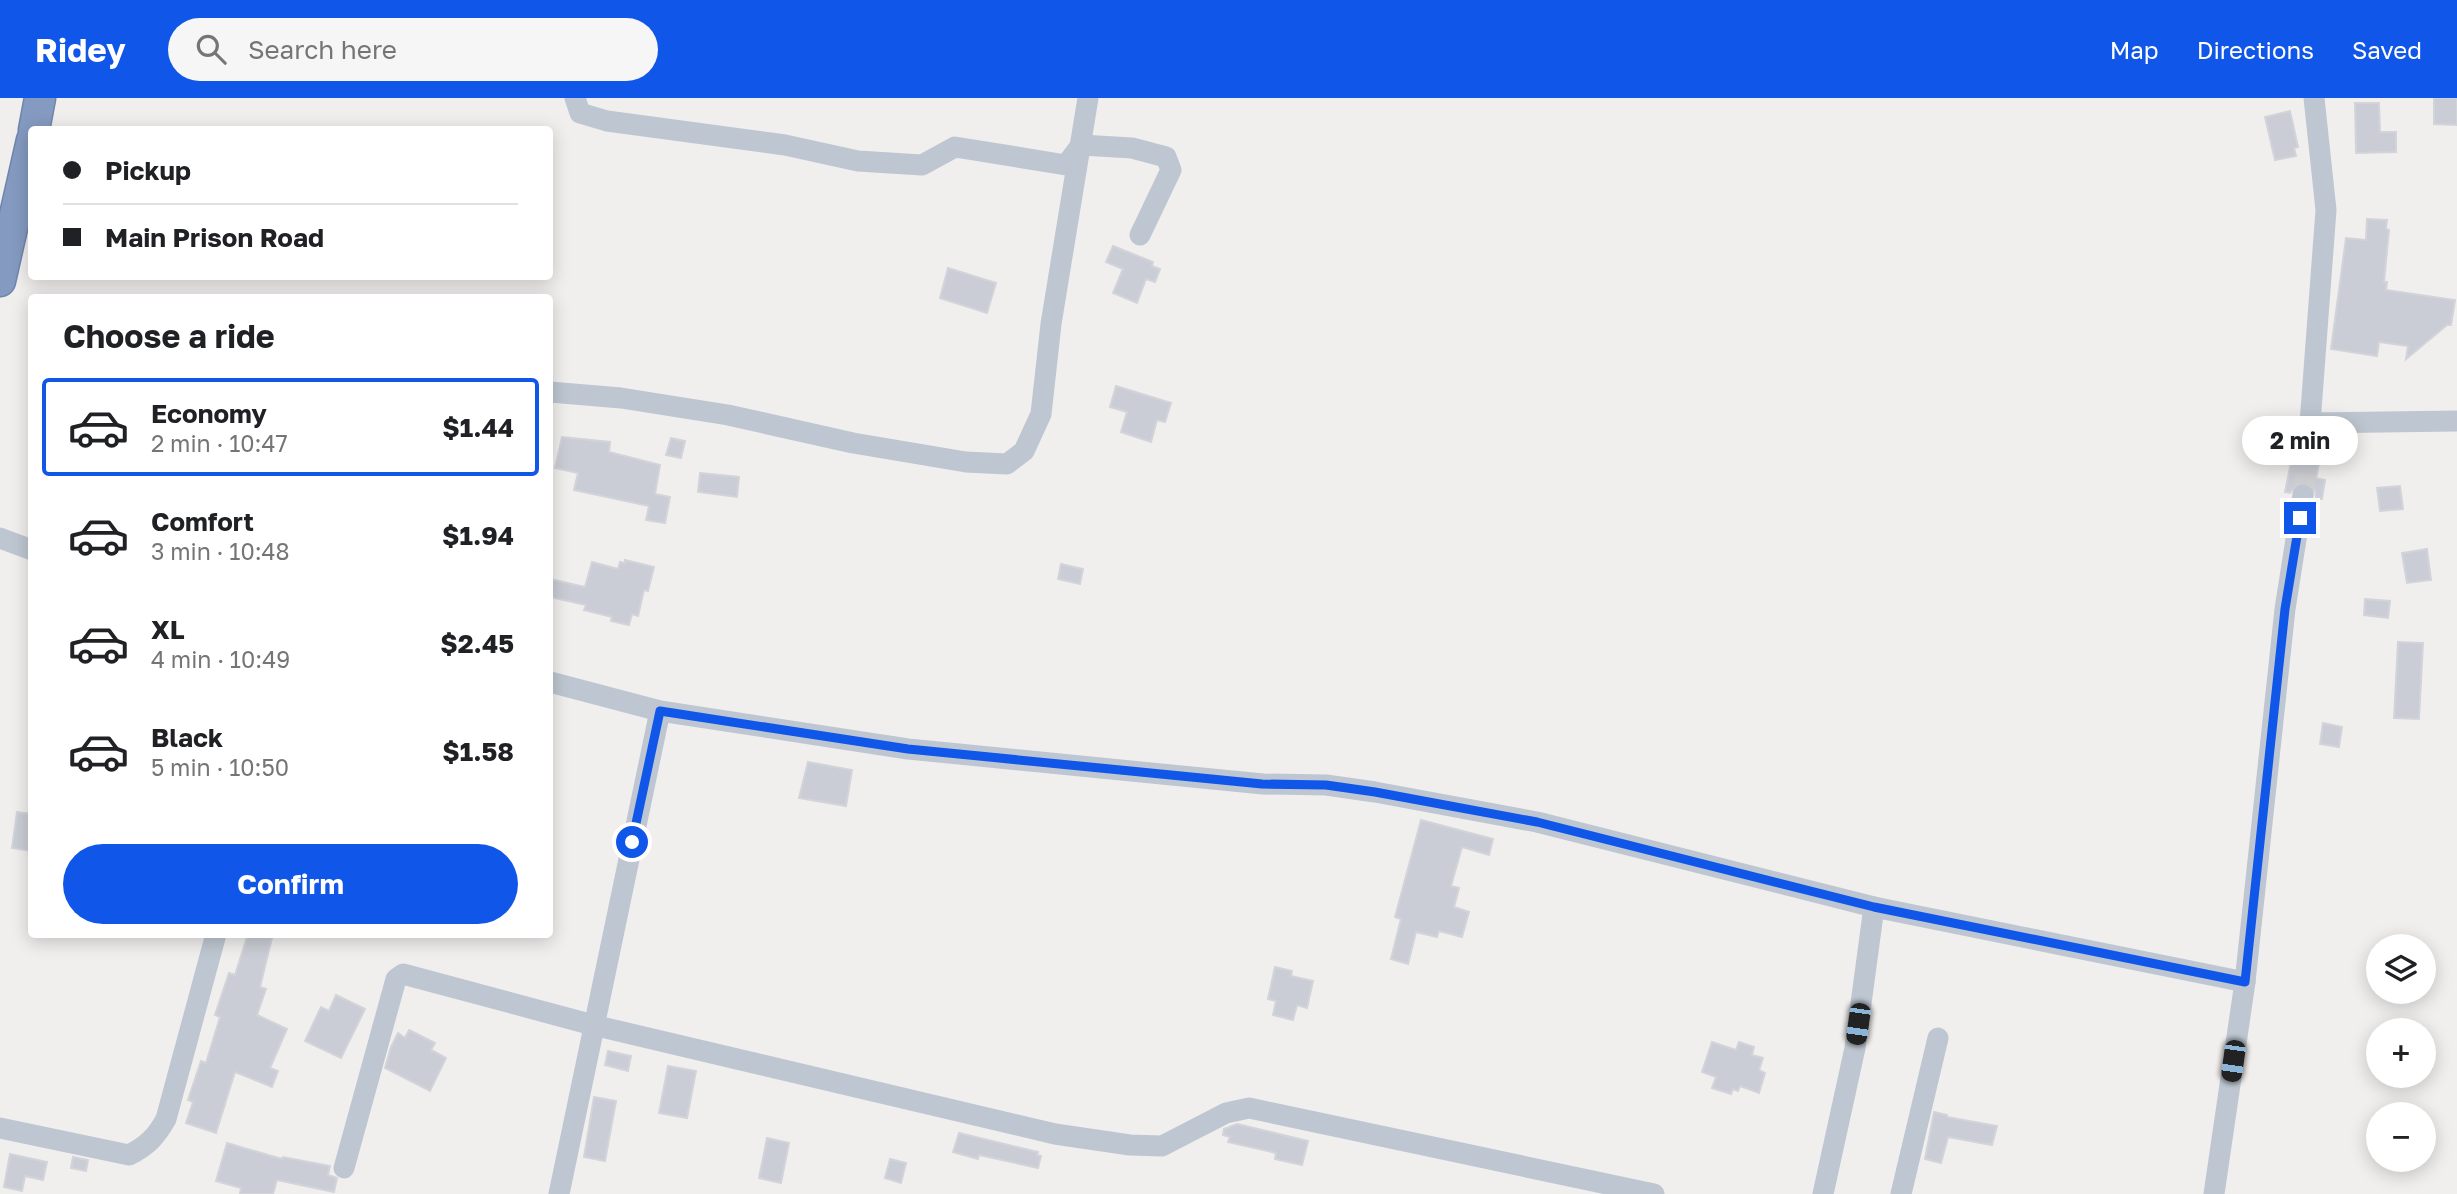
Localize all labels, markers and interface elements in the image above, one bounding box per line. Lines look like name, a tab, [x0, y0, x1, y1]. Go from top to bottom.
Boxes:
search box	[168, 18, 658, 81]
text: Ridey	[35, 30, 126, 69]
icon: search	[192, 30, 230, 68]
text: Search here	[248, 34, 397, 65]
text: Map	[2110, 35, 2159, 64]
text: Directions	[2197, 35, 2314, 64]
text: Saved	[2352, 35, 2422, 64]
text: Pickup	[105, 155, 191, 186]
text: Main Prison Road	[105, 222, 324, 253]
text: Choose a ride	[63, 317, 275, 355]
icon: car	[67, 396, 130, 459]
text: Economy	[151, 398, 267, 429]
text: $1.44	[442, 412, 514, 443]
callout: 2 min	[2242, 416, 2358, 466]
text: 2 min	[2270, 426, 2330, 454]
text: 2 min · 10:47	[151, 429, 288, 457]
route end	[2284, 502, 2316, 534]
icon: car	[67, 504, 130, 567]
text: Comfort	[151, 506, 254, 537]
text: $1.94	[442, 520, 514, 551]
text: 3 min · 10:48	[151, 537, 290, 565]
icon: car	[67, 612, 130, 675]
text: XL	[151, 614, 185, 645]
text: $2.45	[440, 628, 514, 659]
text: 4 min · 10:49	[151, 645, 290, 673]
icon: car	[67, 720, 130, 783]
text: Black	[151, 722, 223, 753]
text: $1.58	[442, 736, 514, 767]
text: 5 min · 10:50	[151, 753, 289, 781]
route start	[616, 826, 648, 858]
button: Confirm	[63, 844, 518, 924]
map controls	[2366, 934, 2436, 1172]
button: layers	[2366, 934, 2436, 1004]
car	[1845, 1002, 1872, 1046]
button: +	[2366, 1018, 2436, 1088]
car	[2220, 1039, 2247, 1083]
button: −	[2366, 1102, 2436, 1172]

